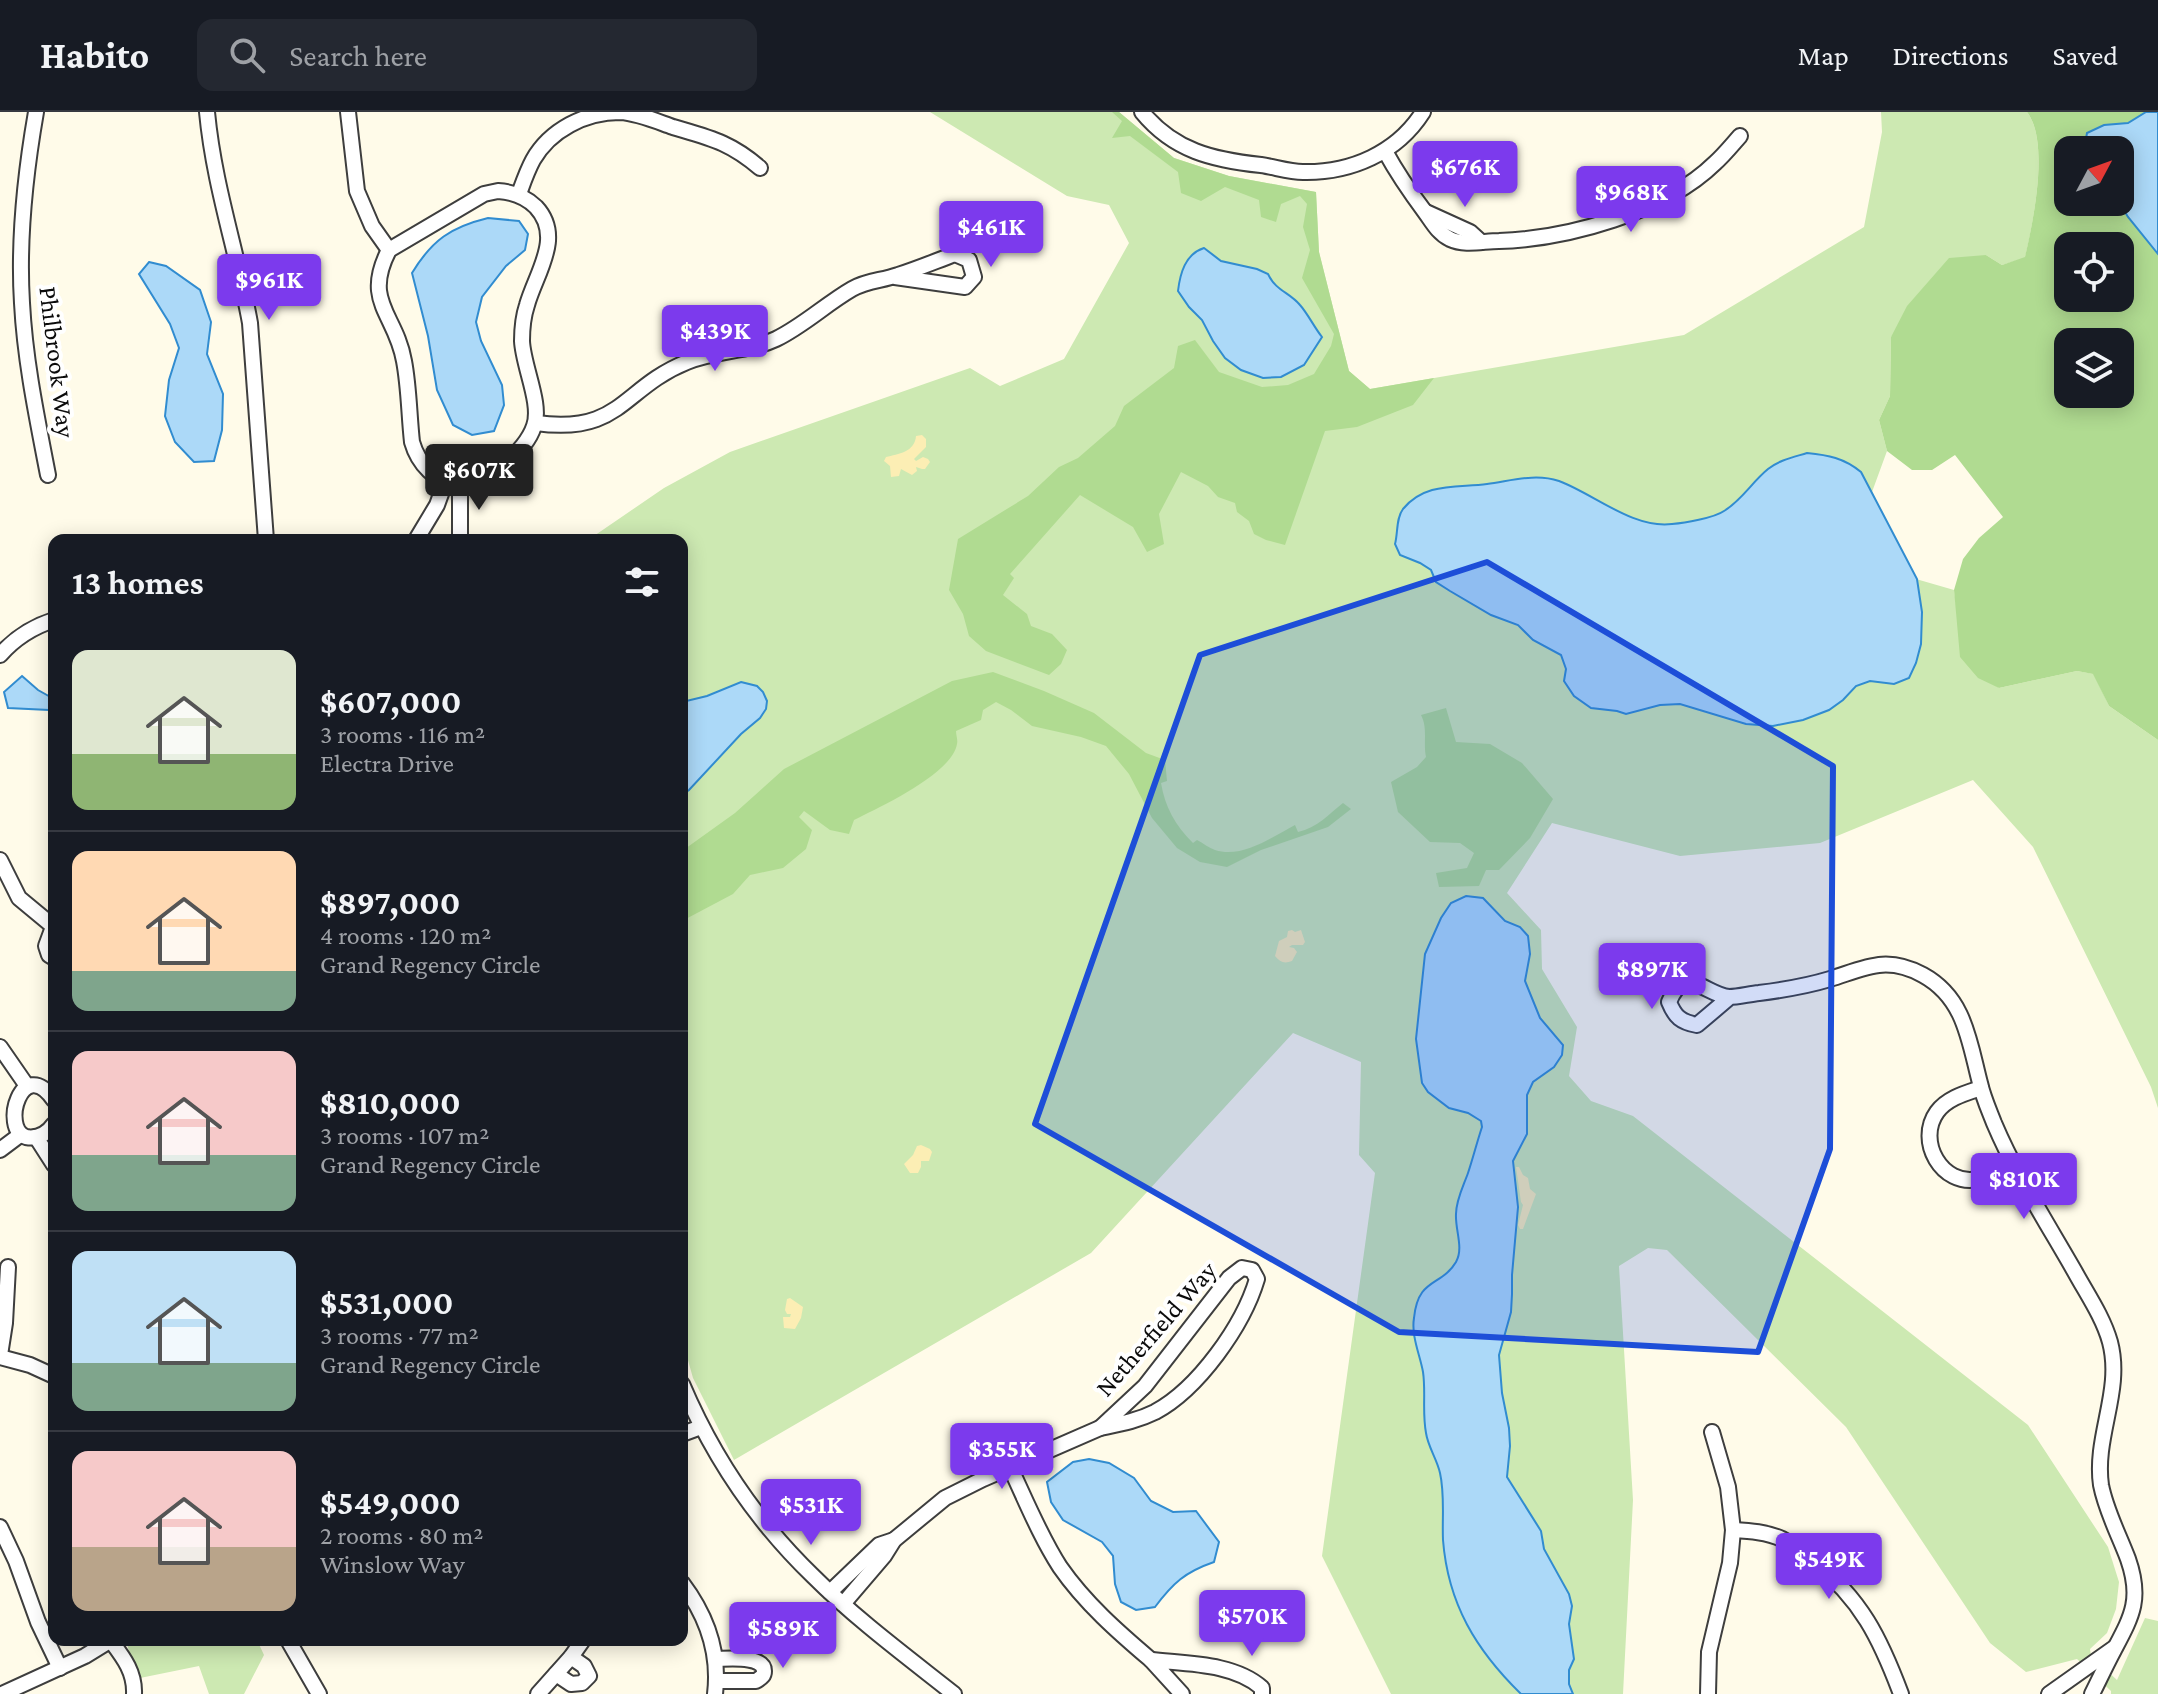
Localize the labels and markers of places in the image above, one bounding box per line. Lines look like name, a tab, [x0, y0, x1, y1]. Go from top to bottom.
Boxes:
pin: $676K	[1409, 141, 1521, 209]
pin: $968K	[1575, 166, 1687, 234]
pin: $461K	[935, 201, 1047, 269]
pin: $961K	[213, 254, 325, 322]
pin: $439K	[659, 305, 771, 373]
pin: $607K	[423, 444, 535, 512]
pin: $897K	[1596, 943, 1708, 1011]
pin: $810K	[1968, 1153, 2080, 1221]
pin: $355K	[946, 1423, 1058, 1491]
pin: $531K	[755, 1479, 867, 1547]
pin: $549K	[1773, 1533, 1885, 1601]
pin: $570K	[1196, 1590, 1308, 1658]
pin: $589K	[727, 1602, 839, 1670]

